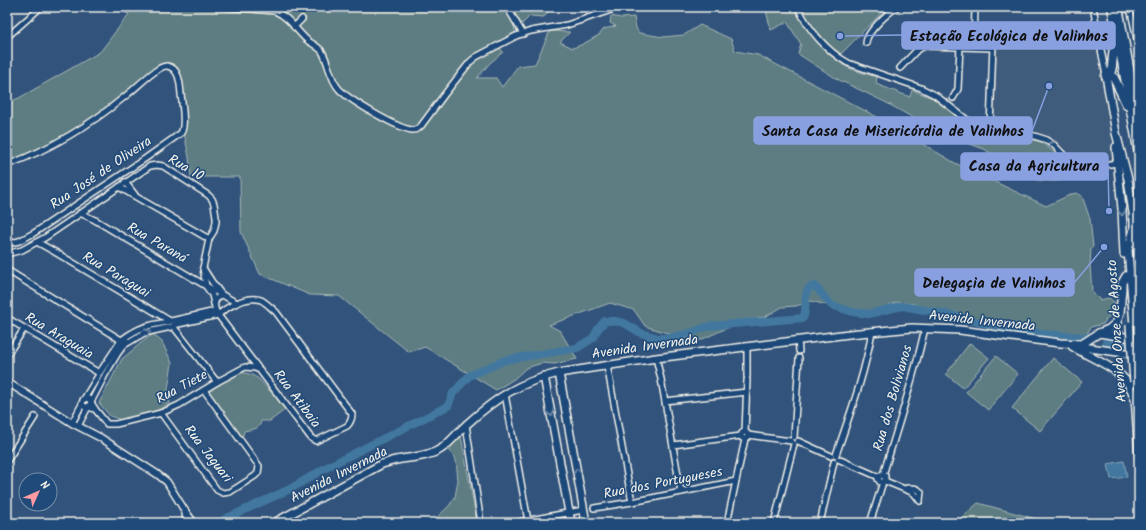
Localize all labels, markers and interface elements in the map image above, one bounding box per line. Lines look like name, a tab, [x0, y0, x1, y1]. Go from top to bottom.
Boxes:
callout: Estação Ecológica de Valinhos	[902, 22, 1115, 49]
text: Estação Ecológica de Valinhos	[910, 25, 1108, 49]
callout: Santa Casa de Misericórdia de Valinhos	[754, 117, 1032, 144]
text: Santa Casa de Misericórdia de Valinhos	[762, 120, 1024, 144]
street label: Rua José de Oliveira	[46, 131, 156, 215]
one-way arrow	[1048, 141, 1055, 148]
street label: Rua 10	[164, 149, 208, 187]
callout: Casa da Agricultura	[961, 153, 1108, 180]
text: Casa da Agricultura	[969, 155, 1100, 179]
one-way arrow	[1118, 210, 1127, 216]
street label: Rua Paraná	[123, 217, 193, 270]
street label: Rua Paraguai	[78, 246, 155, 304]
street label: Avenida Onze de Agosto	[1101, 259, 1133, 403]
callout: Delegaçia de Valinhos	[915, 269, 1074, 296]
text: Delegaçia de Valinhos	[922, 272, 1066, 296]
street label: Avenida Invernada	[928, 304, 1036, 338]
street label: Rua Araguaia	[20, 307, 98, 365]
one-way arrow	[144, 328, 151, 337]
street label: Avenida Invernada	[591, 329, 699, 365]
street label: Rua dos Bolivianos	[867, 342, 919, 454]
street label: Rua Tiete	[152, 364, 212, 410]
street label: Rua Atibaia	[268, 365, 326, 433]
one-way arrow	[546, 411, 555, 417]
street label: Rua Jaguari	[178, 420, 238, 488]
street label: Avenida Invernada	[286, 441, 392, 509]
street label: Rua dos Portugueses	[602, 461, 724, 505]
one-way arrow	[573, 468, 582, 475]
north arrow	[18, 472, 58, 512]
text: N	[36, 477, 53, 494]

